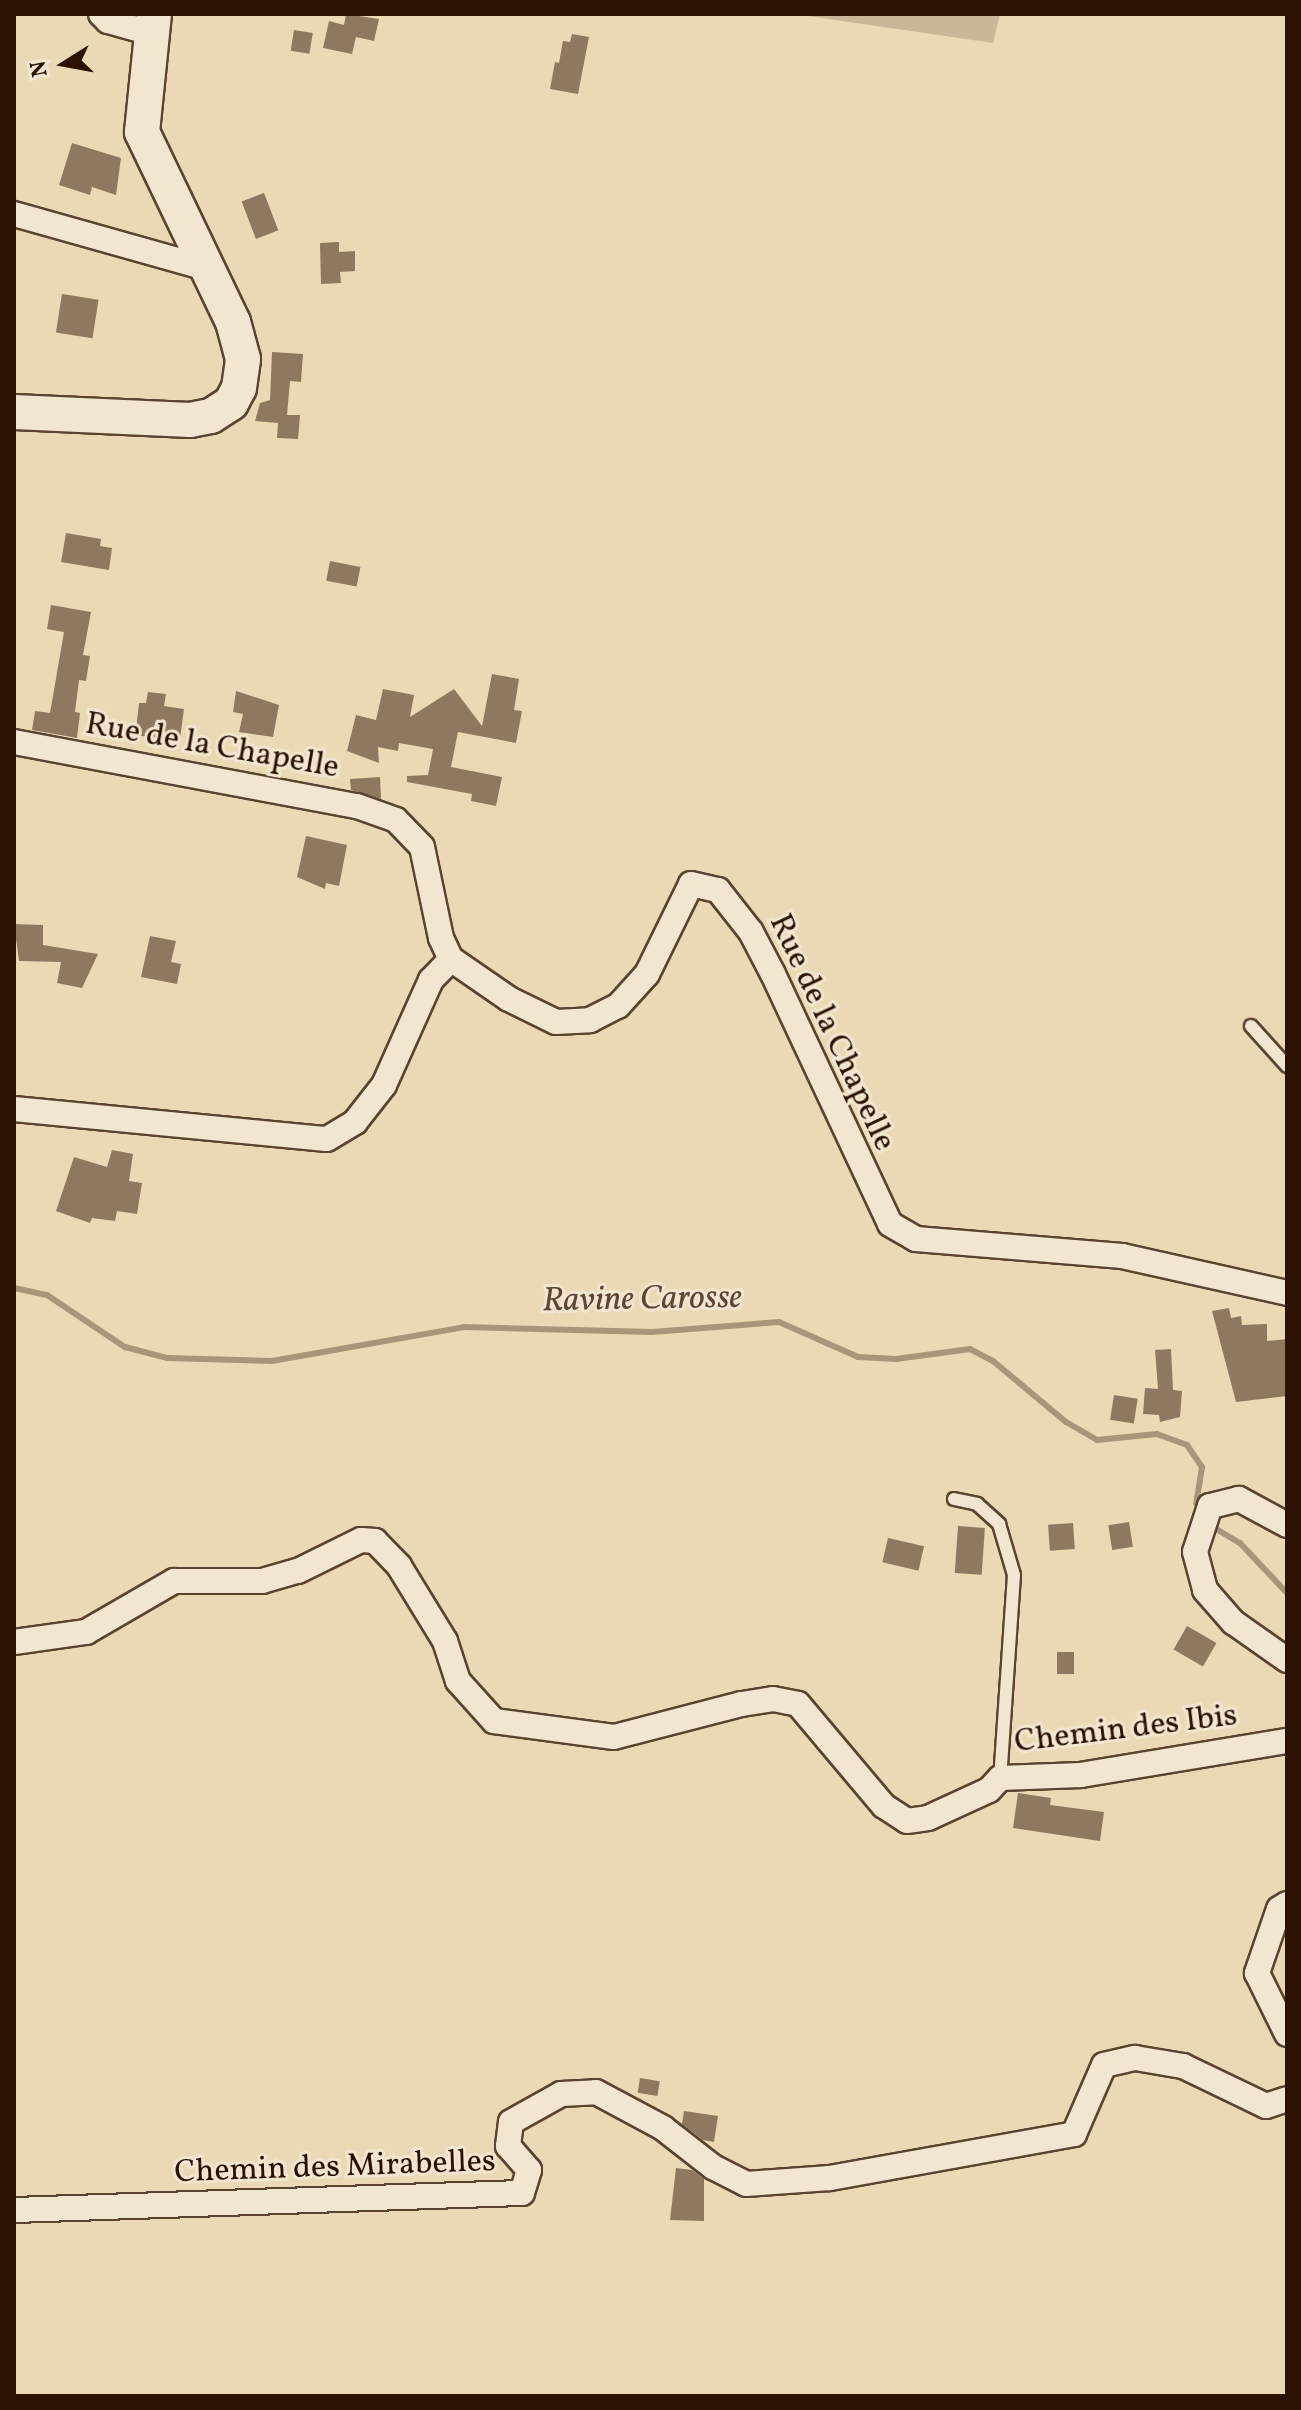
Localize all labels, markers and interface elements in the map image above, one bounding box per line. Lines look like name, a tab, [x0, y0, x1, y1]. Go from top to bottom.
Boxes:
north arrow	[24, 24, 104, 104]
text: N	[23, 58, 57, 79]
street label: Rue de la Chapelle	[82, 706, 342, 788]
street label: Rue de la Chapelle	[759, 909, 903, 1157]
water label: Ravine Carosse	[542, 1278, 742, 1322]
street label: Chemin des Ibis	[1012, 1697, 1240, 1763]
street label: Chemin des Mirabelles	[174, 2143, 496, 2193]

